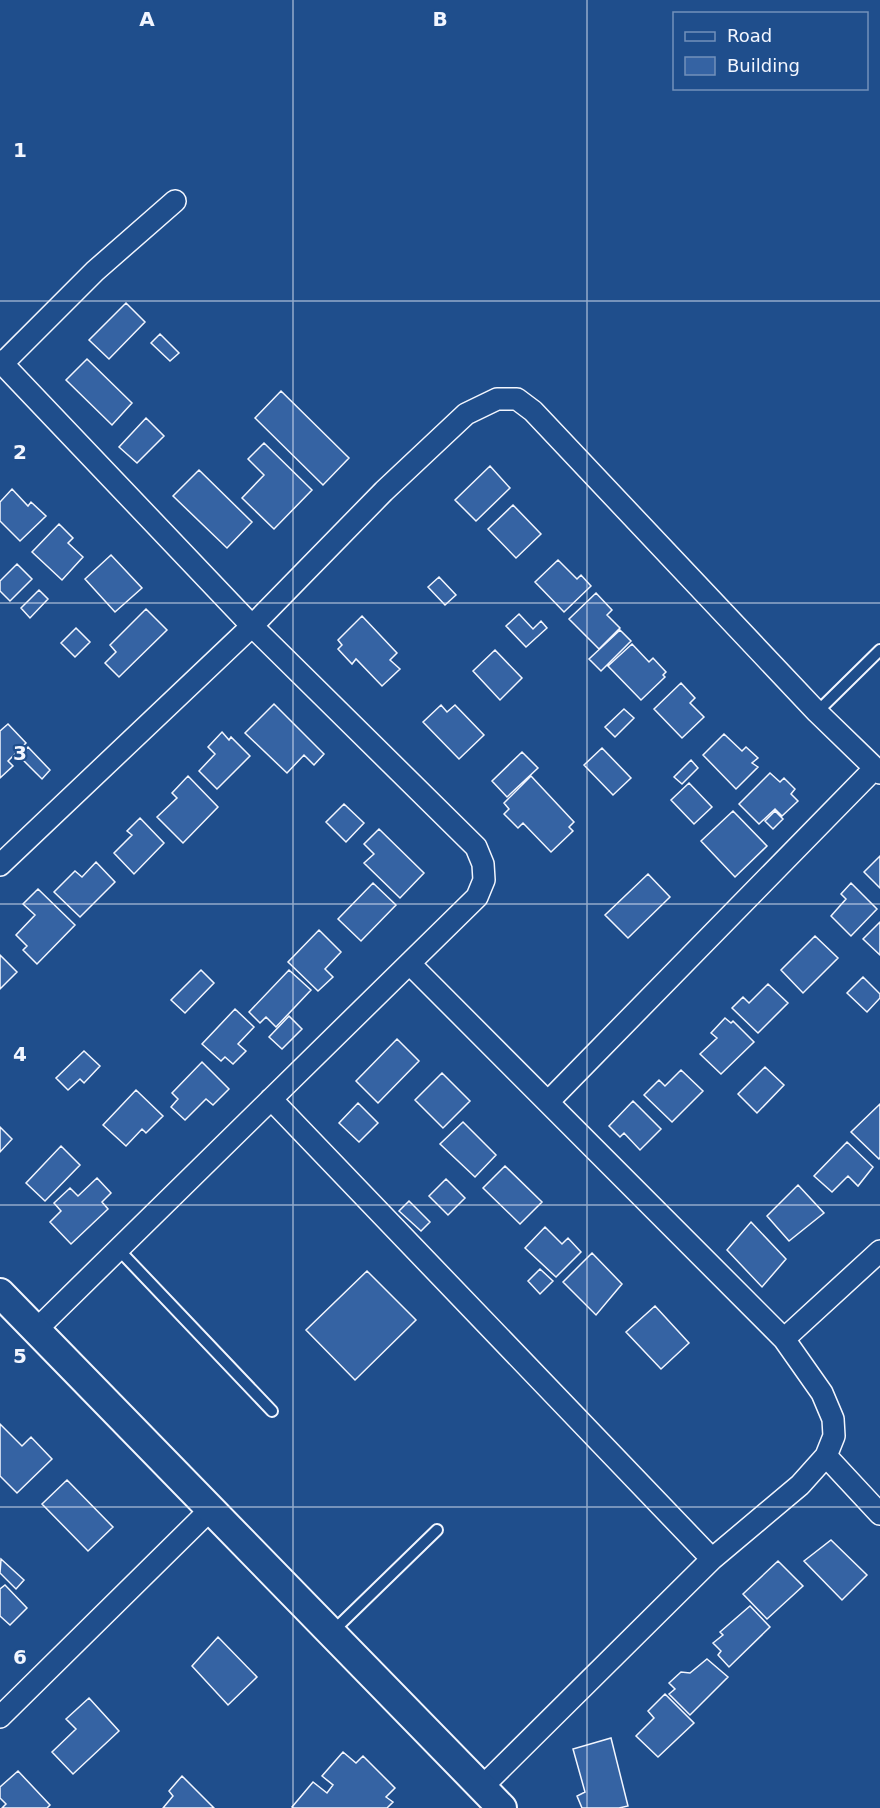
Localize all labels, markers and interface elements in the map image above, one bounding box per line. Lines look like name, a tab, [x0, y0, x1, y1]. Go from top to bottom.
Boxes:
text: A	[139, 7, 155, 31]
text: B	[432, 7, 448, 31]
legend	[673, 12, 868, 90]
text: Road	[727, 25, 772, 46]
text: Building	[727, 55, 800, 76]
text: 1	[13, 138, 27, 162]
text: 2	[13, 440, 27, 464]
text: 3	[13, 741, 27, 765]
text: 4	[13, 1042, 27, 1066]
text: 5	[13, 1344, 27, 1368]
text: 6	[13, 1645, 27, 1669]

